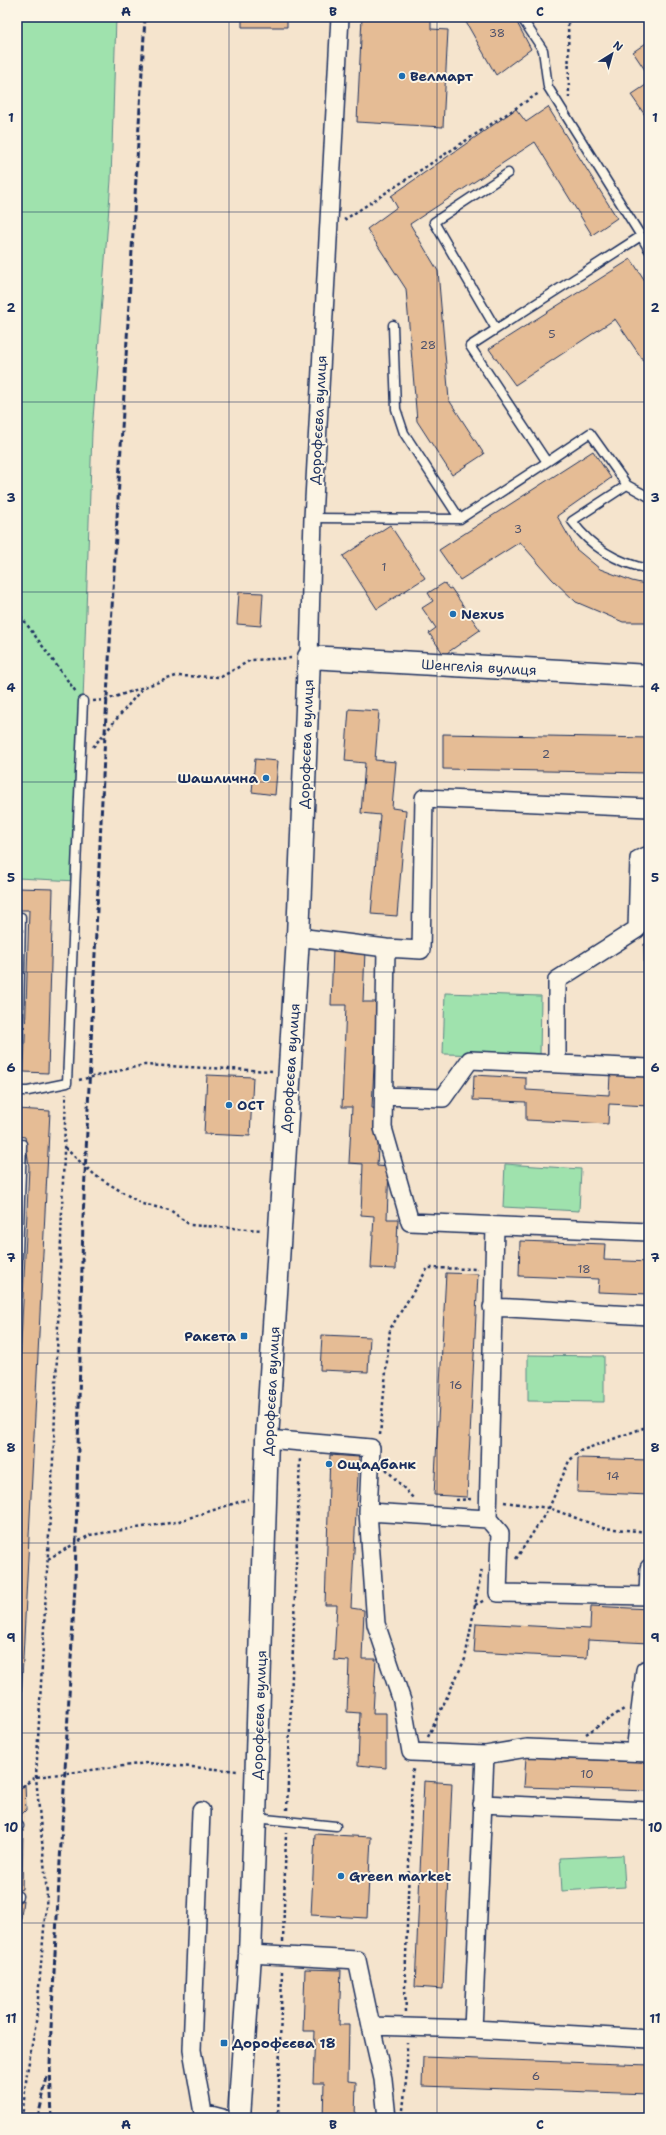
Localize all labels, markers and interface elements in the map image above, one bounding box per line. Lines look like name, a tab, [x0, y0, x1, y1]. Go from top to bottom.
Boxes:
text: A	[121, 3, 131, 20]
text: B	[329, 3, 337, 20]
text: C	[536, 3, 544, 20]
house number: 38	[489, 25, 505, 41]
north arrow	[592, 34, 632, 74]
text: N	[610, 38, 626, 55]
place label: Велмарт	[410, 67, 474, 85]
marker: Велмарт	[397, 71, 407, 81]
text: 1	[8, 109, 14, 126]
text: 1	[652, 109, 658, 126]
text: 2	[6, 299, 16, 316]
text: 2	[650, 299, 660, 316]
house number: 5	[548, 326, 556, 342]
house number: 28	[420, 337, 436, 353]
street label: Дорофєєва вулиця	[306, 355, 330, 485]
text: 3	[6, 489, 16, 506]
text: 3	[650, 489, 660, 506]
house number: 3	[514, 521, 522, 537]
house number: 1	[381, 559, 387, 575]
place label: Nexus	[461, 605, 505, 623]
marker: Nexus	[448, 609, 458, 619]
street label: Шенгелія вулиця	[421, 655, 537, 679]
text: 4	[6, 679, 16, 696]
street label: Дорофєєва вулиця	[295, 679, 317, 809]
text: 4	[650, 679, 660, 696]
house number: 2	[542, 746, 550, 762]
place label: Шашлична	[177, 769, 258, 787]
marker: Шашлична	[261, 773, 271, 783]
text: 5	[7, 869, 15, 886]
text: 5	[651, 869, 659, 886]
street label: Дорофєєва вулиця	[276, 1003, 304, 1133]
text: 6	[6, 1059, 16, 1076]
text: 6	[650, 1059, 660, 1076]
place label: ОСТ	[237, 1096, 265, 1114]
marker: ОСТ	[224, 1100, 234, 1110]
text: 7	[6, 1249, 16, 1266]
text: 7	[650, 1249, 660, 1266]
house number: 18	[577, 1261, 591, 1277]
street label: Дорофєєва вулиця	[259, 1326, 283, 1456]
place label: Ракета	[184, 1327, 236, 1345]
marker: Ракета	[239, 1331, 249, 1341]
house number: 16	[449, 1377, 463, 1393]
text: 8	[6, 1439, 16, 1456]
text: 8	[650, 1439, 660, 1456]
place label: Ощадбанк	[337, 1455, 416, 1473]
marker: Ощадбанк	[324, 1459, 334, 1469]
house number: 14	[607, 1468, 619, 1484]
text: 9	[6, 1629, 16, 1646]
text: 9	[650, 1629, 660, 1646]
street label: Дорофєєва вулиця	[248, 1650, 270, 1780]
house number: 10	[580, 1766, 594, 1782]
text: 10	[4, 1819, 18, 1836]
text: 10	[648, 1819, 662, 1836]
place label: Green market	[349, 1867, 452, 1885]
marker: Green market	[336, 1871, 346, 1881]
text: 11	[5, 2010, 17, 2027]
text: 11	[649, 2010, 661, 2027]
place label: Дорофєєва 18	[232, 2034, 336, 2052]
marker: Дорофєєва 18	[219, 2038, 229, 2048]
house number: 6	[532, 2068, 540, 2084]
text: A	[121, 2116, 131, 2133]
text: B	[329, 2116, 337, 2133]
text: C	[536, 2116, 544, 2133]

